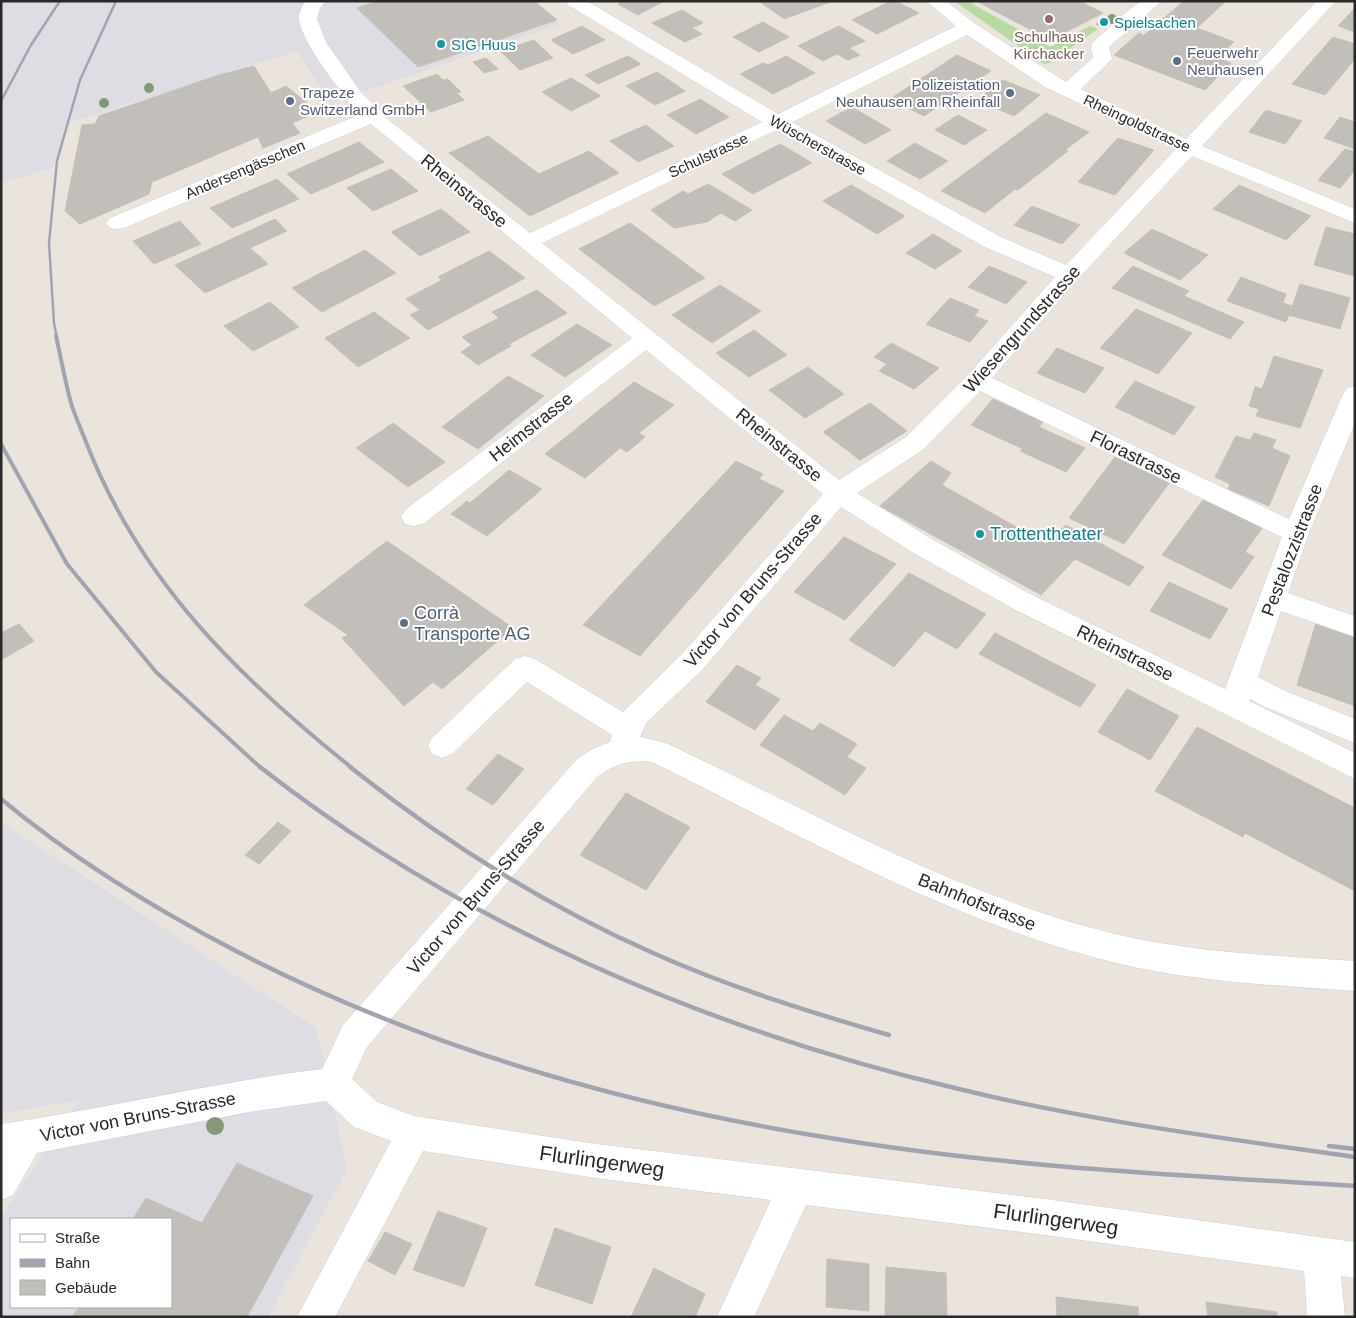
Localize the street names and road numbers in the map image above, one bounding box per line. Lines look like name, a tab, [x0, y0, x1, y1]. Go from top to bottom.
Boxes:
street label: Rheingoldstrasse	[1081, 91, 1193, 155]
street label: Wüscherstrasse	[767, 111, 869, 179]
street label: Schulstrasse	[665, 129, 751, 181]
street label: Andersengässchen	[183, 136, 307, 202]
street label: Rheinstrasse	[417, 150, 511, 232]
street label: Wiesengrundstrasse	[960, 261, 1084, 397]
street label: Heimstrasse	[485, 388, 577, 466]
street label: Rheinstrasse	[732, 404, 826, 486]
street label: Florastrasse	[1087, 426, 1185, 488]
street label: Pestalozzistrasse	[1258, 481, 1326, 619]
street label: Victor von Bruns-Strasse	[680, 508, 826, 672]
street label: Rheinstrasse	[1073, 621, 1177, 685]
street label: Victor von Bruns-Strasse	[403, 815, 549, 979]
street label: Bahnhofstrasse	[915, 869, 1039, 935]
street label: Victor von Bruns-Strasse	[39, 1088, 237, 1146]
street label: Flurlingerweg	[538, 1141, 666, 1181]
street label: Flurlingerweg	[992, 1199, 1120, 1239]

